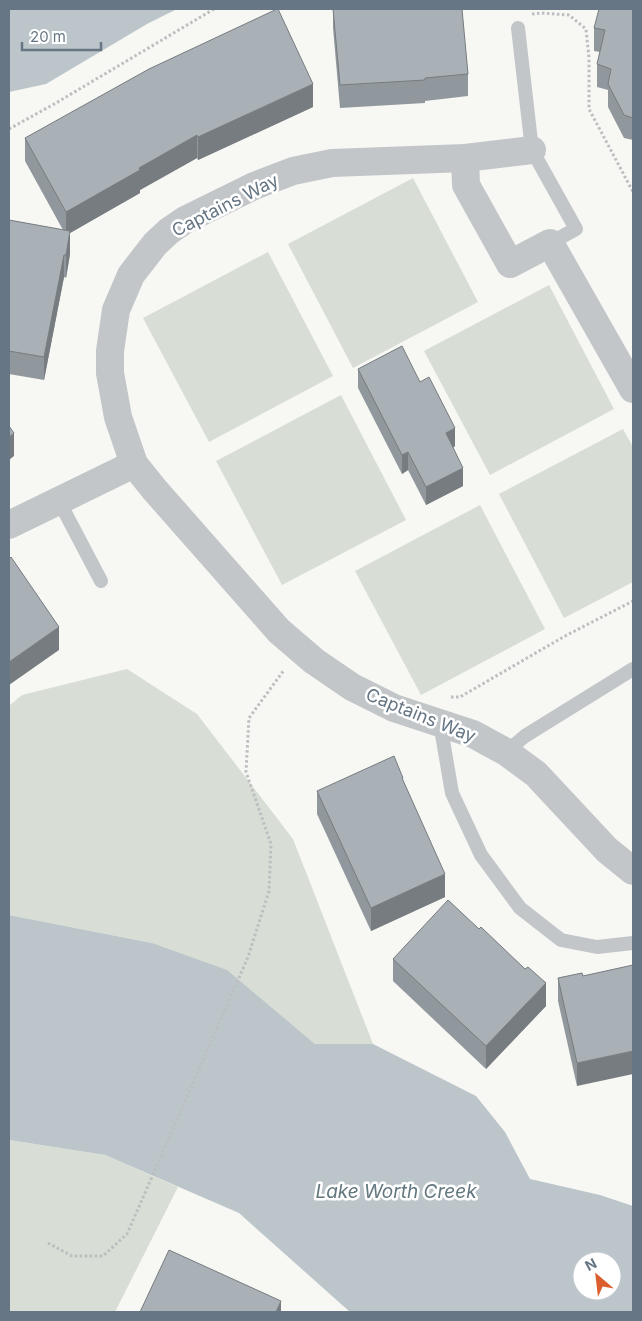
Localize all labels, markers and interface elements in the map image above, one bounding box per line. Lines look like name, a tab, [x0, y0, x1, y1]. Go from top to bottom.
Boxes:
scale bar	[22, 20, 101, 52]
text: 20 m	[30, 27, 66, 46]
street label: Captains Way	[168, 169, 282, 241]
street label: Captains Way	[363, 683, 479, 747]
water label: Lake Worth Creek	[315, 1180, 477, 1203]
north arrow	[572, 1251, 622, 1301]
text: N	[582, 1254, 599, 1274]

